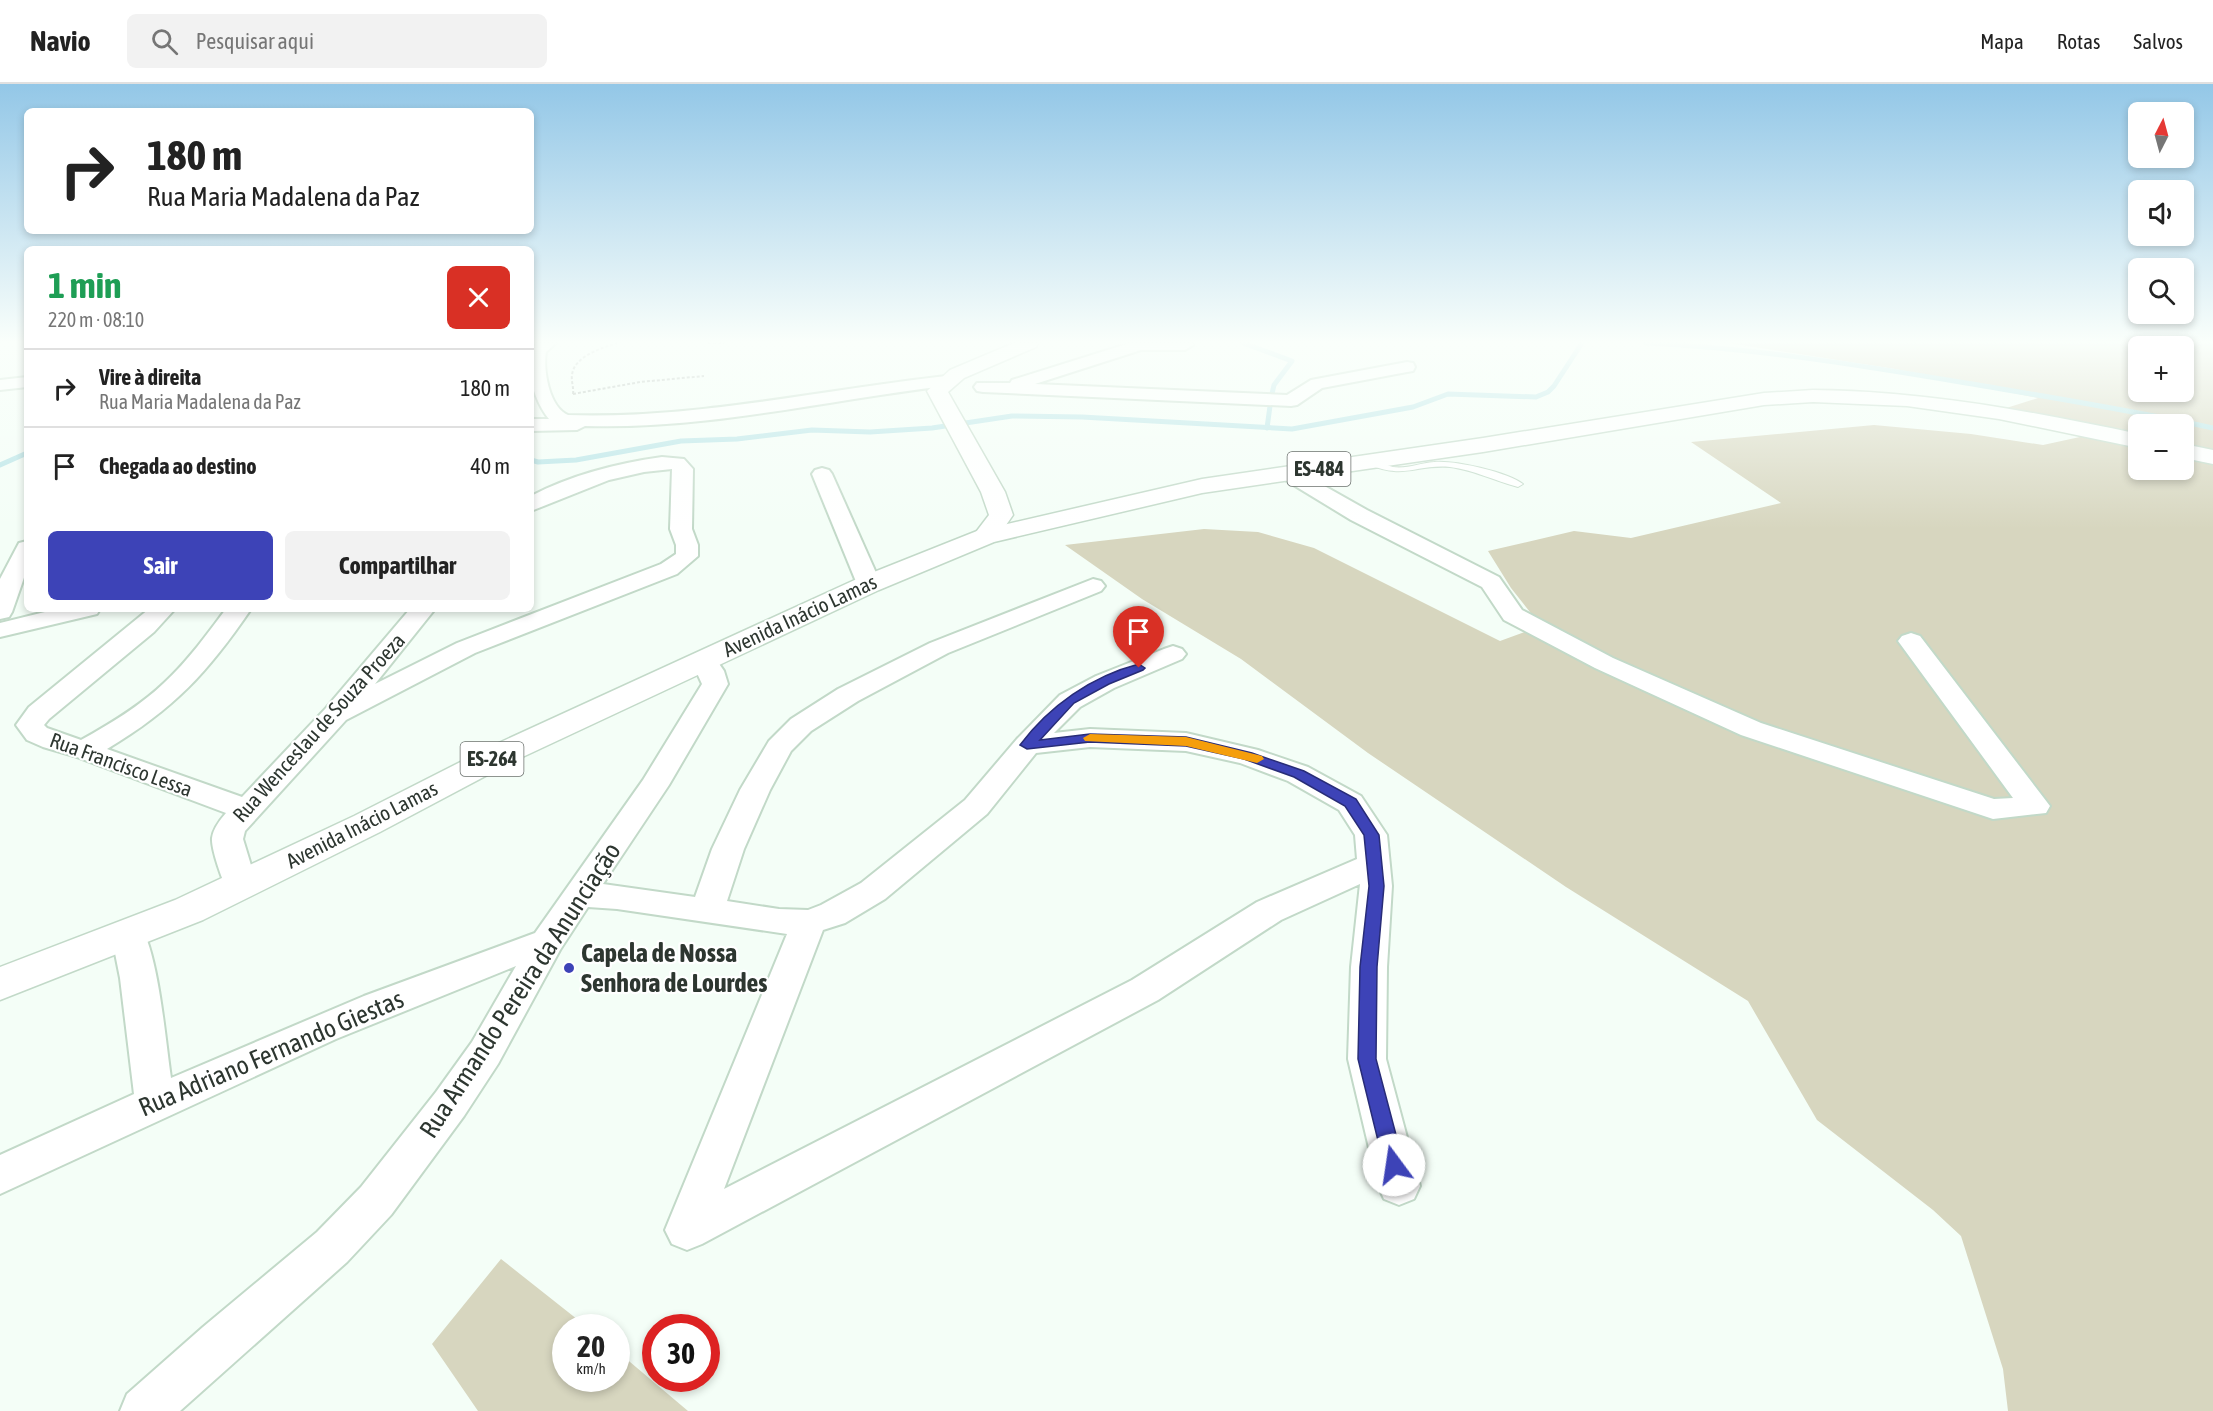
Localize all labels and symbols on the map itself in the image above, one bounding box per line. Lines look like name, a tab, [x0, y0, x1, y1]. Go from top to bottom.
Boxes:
north arrow	[2128, 102, 2194, 168]
road number: ES-484	[1288, 452, 1350, 486]
street label: Avenida Inácio Lamas	[719, 569, 880, 661]
pin	[1113, 606, 1164, 668]
street label: Rua Wenceslau de Souza Proeza	[227, 628, 409, 827]
street label: Rua Francisco Lessa	[47, 727, 196, 801]
road number: ES-264	[460, 742, 524, 776]
street label: Avenida Inácio Lamas	[282, 776, 441, 873]
street label: Rua Armando Pereira da Anunciação	[413, 837, 627, 1143]
place label: Capela de Nossa Senhora de Lourdes	[581, 938, 767, 998]
marker: Capela de Nossa Senhora de Lourdes	[562, 961, 576, 975]
street label: Rua Adriano Fernando Giestas	[134, 984, 408, 1122]
position arrow	[1362, 1133, 1426, 1197]
speed limit sign: 30	[642, 1314, 720, 1392]

